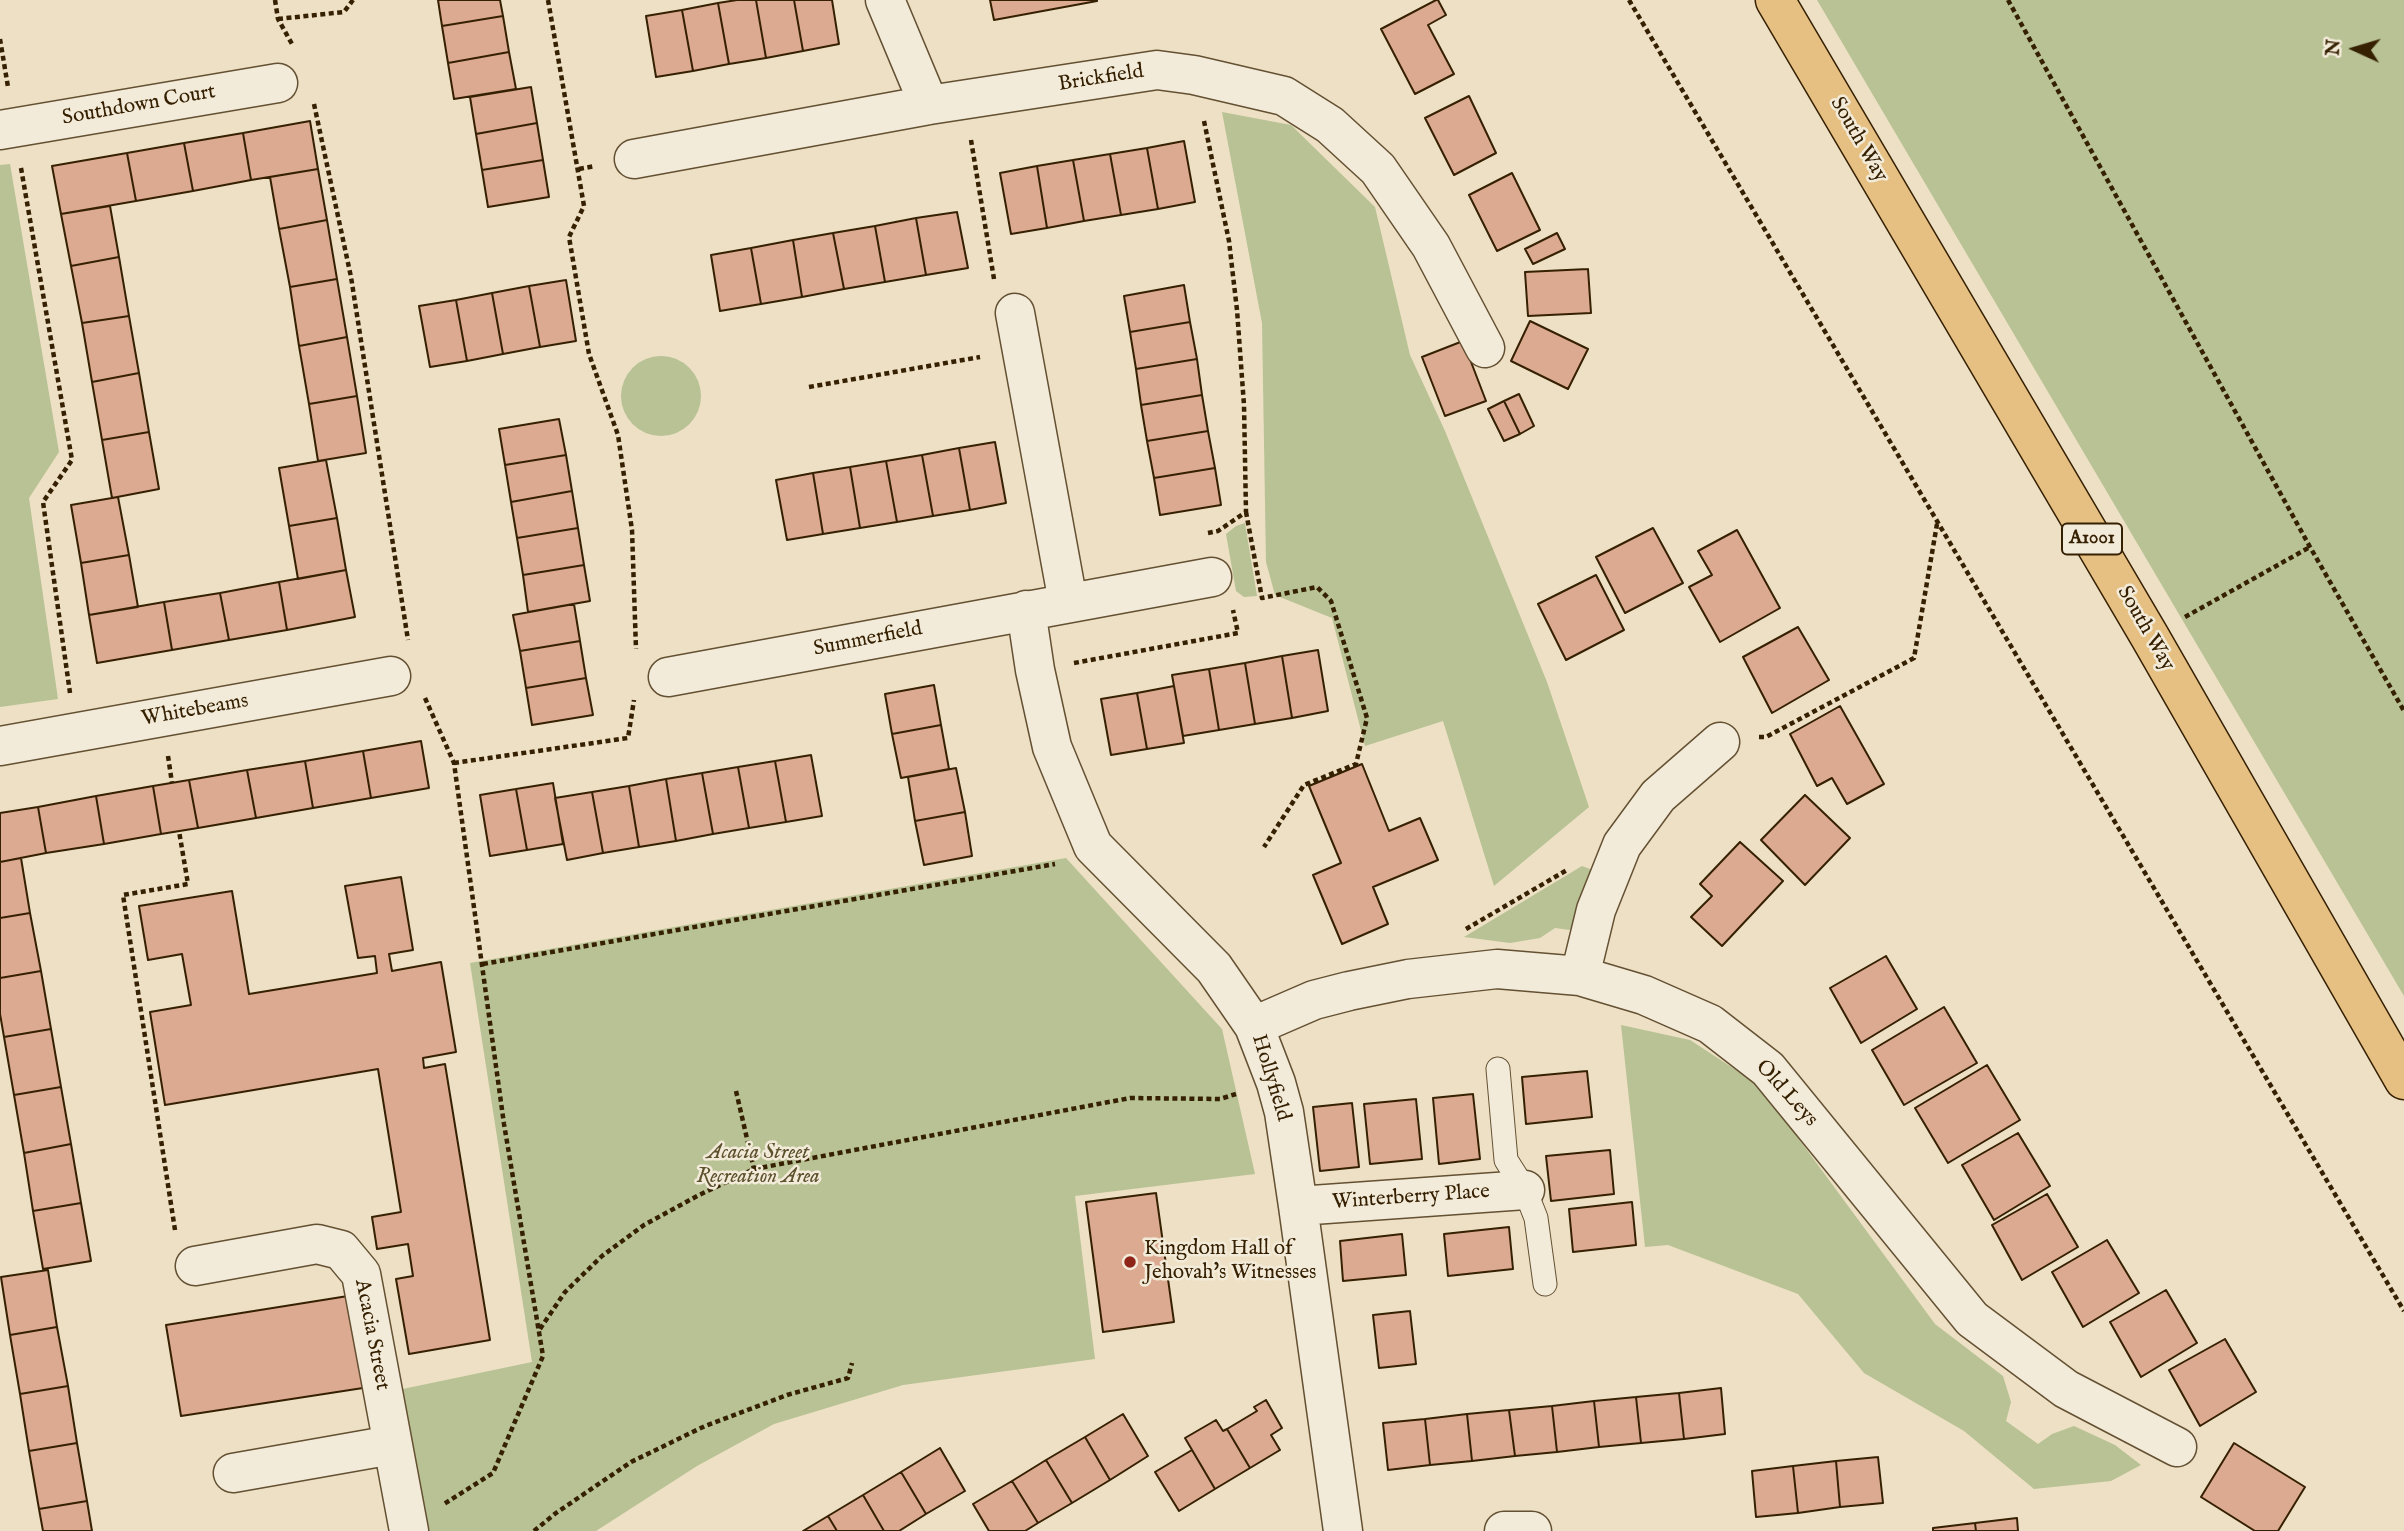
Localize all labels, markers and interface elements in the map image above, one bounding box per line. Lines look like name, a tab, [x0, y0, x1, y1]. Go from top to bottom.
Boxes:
north arrow	[2320, 14, 2390, 84]
text: N	[2322, 38, 2347, 57]
street label: Brickfield	[1056, 60, 1146, 98]
street label: Southdown Court	[60, 80, 218, 132]
street label: South Way	[1824, 93, 1892, 187]
road number: A1001	[2062, 524, 2122, 554]
street label: South Way	[2111, 582, 2179, 676]
street label: Summerfield	[812, 617, 924, 663]
street label: Whitebeams	[140, 689, 250, 733]
street label: Hollyfield	[1245, 1032, 1295, 1124]
street label: Old Leys	[1749, 1055, 1823, 1133]
park label: Acacia Street Recreation Area	[696, 1141, 820, 1191]
street label: Winterberry Place	[1331, 1180, 1491, 1216]
place label: Kingdom Hall of Jehovah's Witnesses	[1144, 1237, 1316, 1287]
marker: Kingdom Hall of Jehovah's Witnesses	[1122, 1254, 1138, 1270]
street label: Acacia Street	[348, 1277, 394, 1393]

